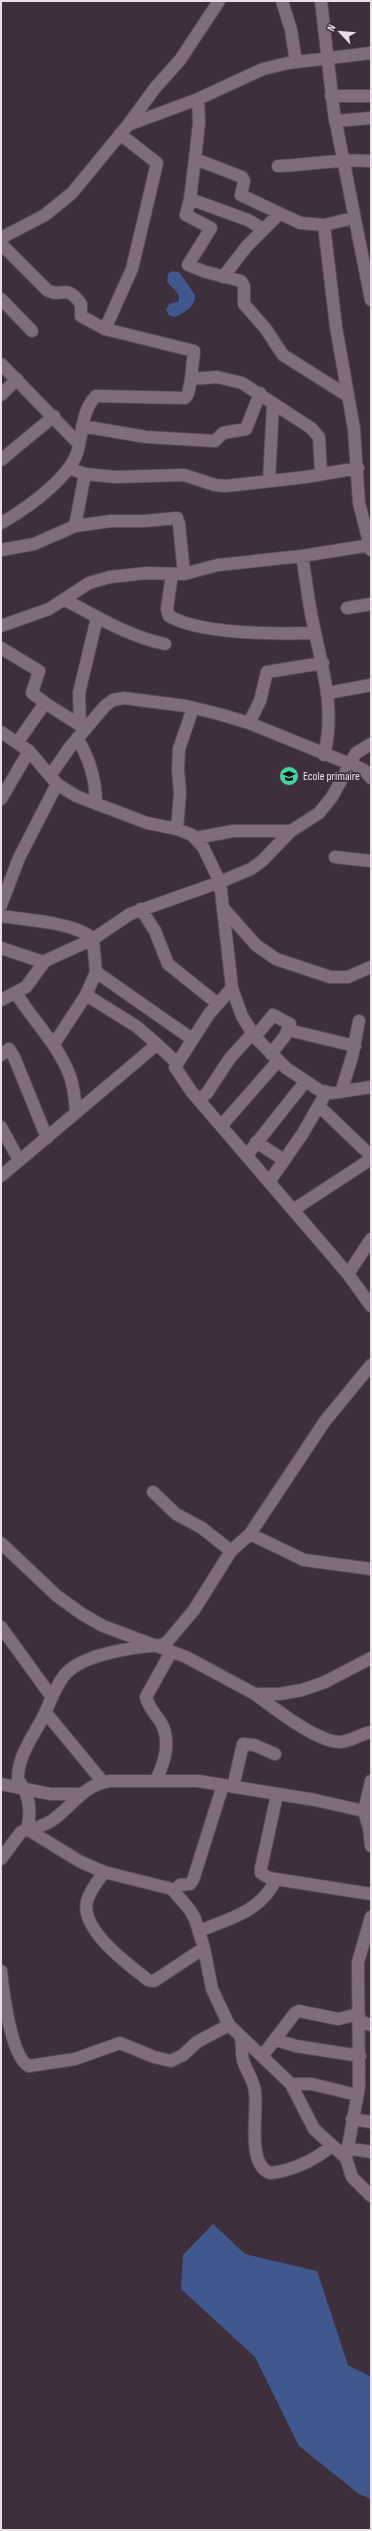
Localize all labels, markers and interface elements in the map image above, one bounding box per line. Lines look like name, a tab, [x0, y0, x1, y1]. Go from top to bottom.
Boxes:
north arrow	[320, 12, 360, 52]
text: N	[324, 22, 339, 33]
school or university icon: Ecole primaire	[278, 765, 300, 787]
place label: Ecole primaire	[303, 769, 360, 784]

